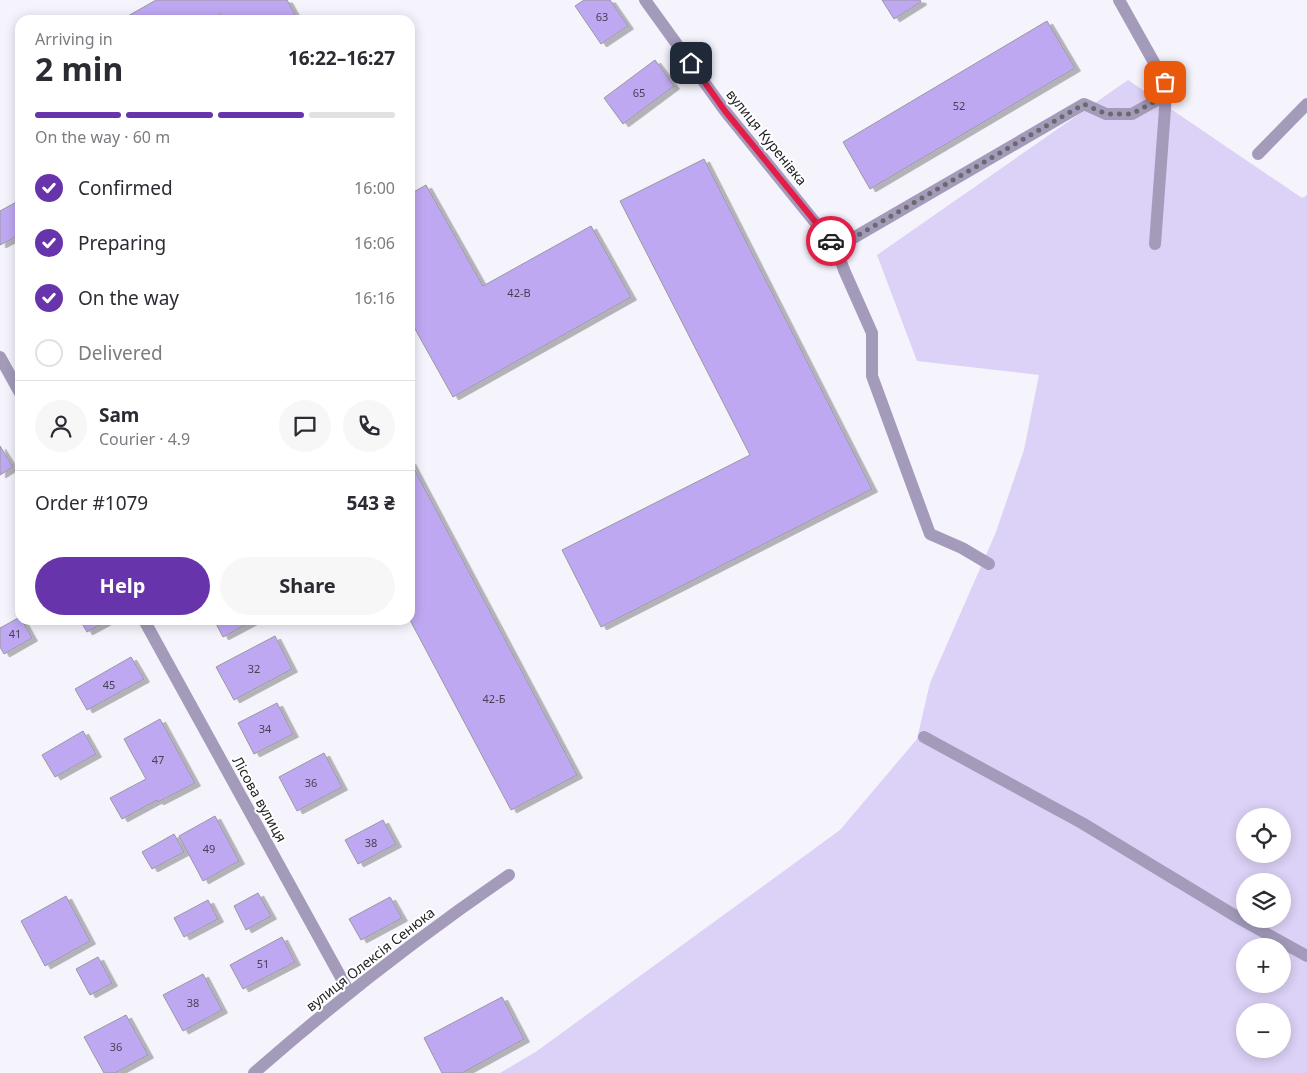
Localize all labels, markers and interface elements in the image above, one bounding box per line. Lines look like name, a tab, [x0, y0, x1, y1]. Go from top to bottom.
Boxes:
house number: 63	[596, 9, 608, 24]
text: Arriving in	[35, 28, 113, 50]
pin	[670, 42, 712, 84]
text: 16:22–16:27	[288, 45, 395, 71]
text: 2 min	[35, 47, 123, 90]
icon: home	[677, 49, 705, 77]
pin	[1144, 61, 1186, 103]
icon: bag	[1151, 68, 1179, 96]
house number: 65	[633, 85, 645, 100]
street label: вулиця Куренівка	[722, 85, 812, 189]
house number: 52	[953, 98, 965, 113]
text: On the way · 60 m	[35, 126, 170, 148]
icon: check	[35, 174, 63, 202]
text: Confirmed	[78, 175, 173, 201]
text: 16:00	[354, 177, 395, 199]
courier	[806, 216, 856, 266]
icon: car	[817, 227, 845, 255]
icon: check	[35, 229, 63, 257]
text: Preparing	[78, 230, 166, 256]
text: 16:06	[354, 232, 395, 254]
icon: check	[35, 284, 63, 312]
text: On the way	[78, 285, 179, 311]
house number: 42-В	[507, 285, 531, 300]
text: 16:16	[354, 287, 395, 309]
text: Delivered	[78, 340, 163, 366]
button: person	[35, 400, 87, 452]
button: chat	[279, 400, 331, 452]
button: phone	[343, 400, 395, 452]
text: Sam	[99, 402, 139, 428]
text: Courier · 4.9	[99, 428, 190, 450]
text: Order #1079	[35, 490, 148, 516]
text: 543 ₴	[347, 490, 395, 516]
button: Help	[35, 557, 210, 615]
button: Share	[220, 557, 395, 615]
house number: 41	[9, 626, 21, 641]
house number: 32	[248, 661, 260, 676]
house number: 45	[103, 677, 115, 692]
house number: 42-Б	[483, 691, 506, 706]
house number: 34	[259, 721, 272, 736]
house number: 47	[152, 752, 164, 767]
street label: Лісова вулиця	[229, 753, 291, 845]
house number: 36	[305, 775, 317, 790]
map controls	[1236, 808, 1291, 1058]
button: locate	[1236, 808, 1291, 863]
house number: 38	[365, 835, 377, 850]
house number: 49	[203, 841, 215, 856]
button: layers	[1236, 873, 1291, 928]
street label: вулиця Олексія Сенюка	[302, 903, 438, 1015]
button: +	[1236, 938, 1291, 993]
house number: 51	[257, 956, 269, 971]
house number: 38	[187, 995, 199, 1010]
button: −	[1236, 1003, 1291, 1058]
house number: 36	[110, 1039, 122, 1054]

